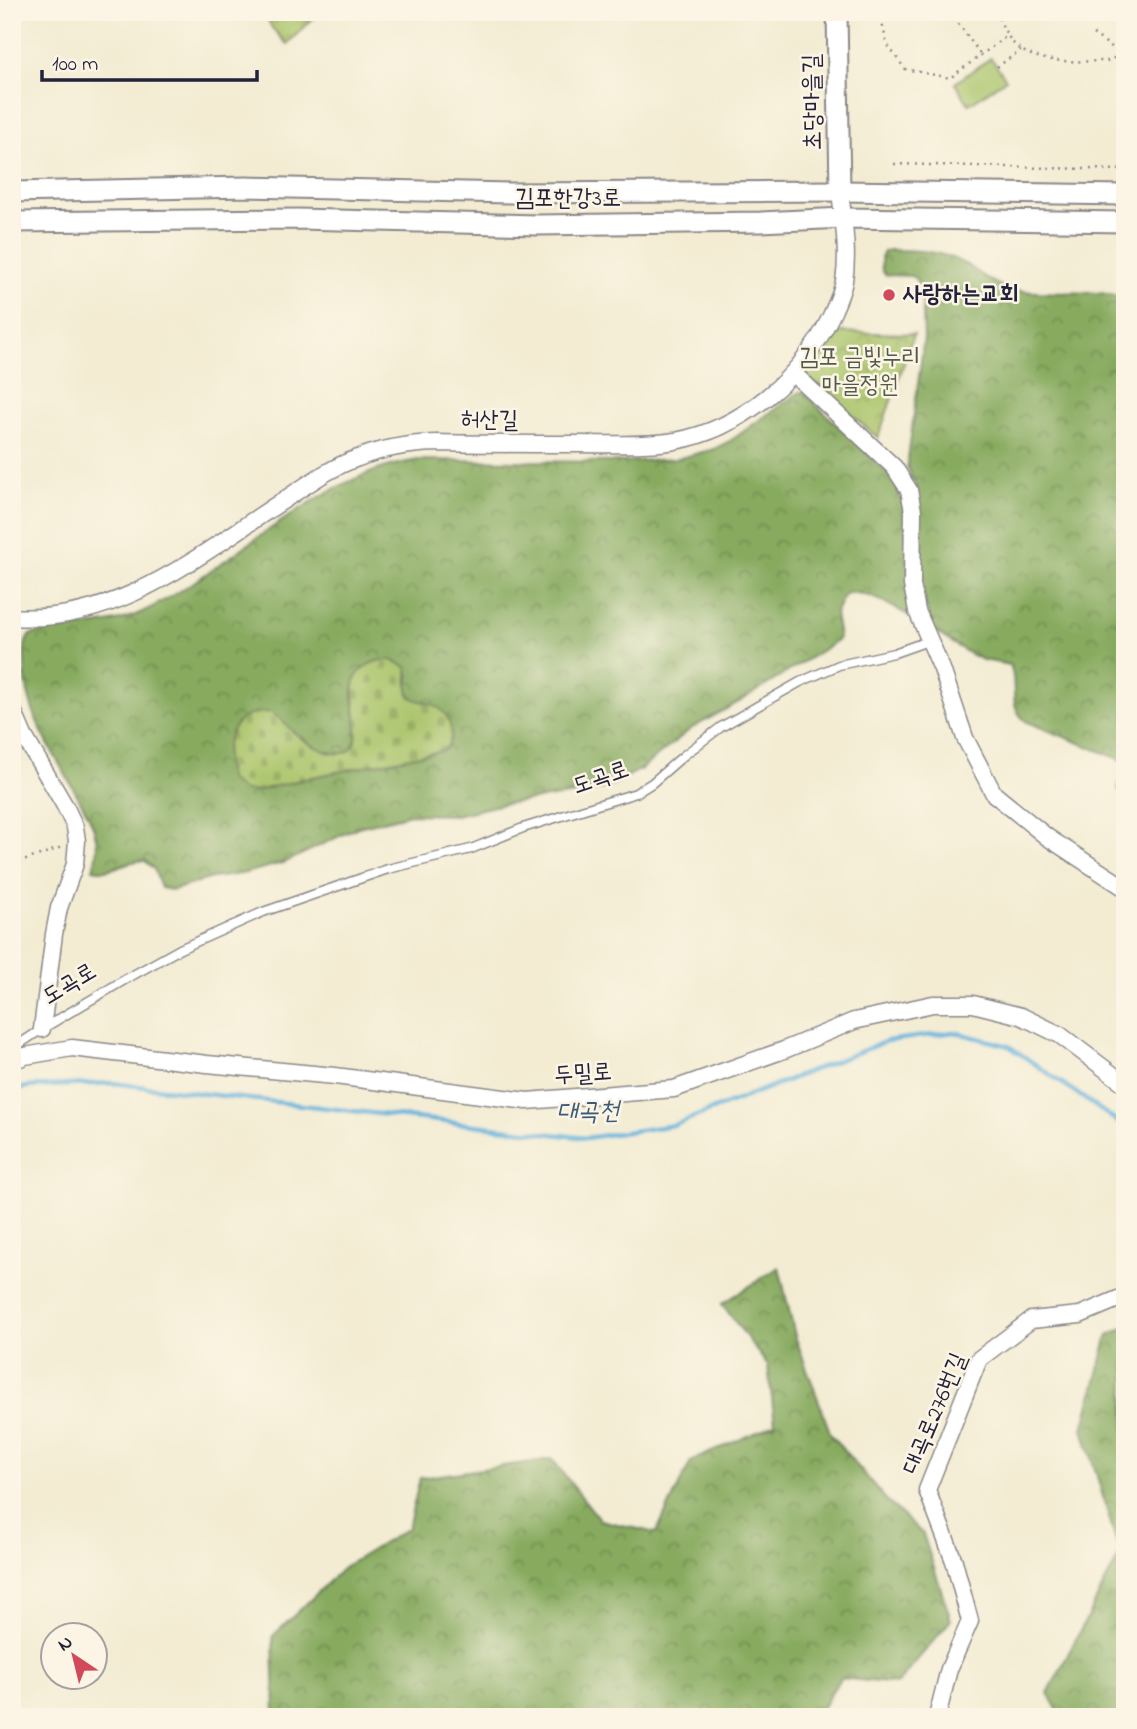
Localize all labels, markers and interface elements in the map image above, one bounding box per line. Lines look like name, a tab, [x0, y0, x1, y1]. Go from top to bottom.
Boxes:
scale bar	[42, 38, 257, 82]
text: 100 m	[52, 50, 98, 80]
street label: 초당마을길	[796, 53, 832, 151]
street label: 김포한강3로	[515, 182, 621, 217]
place label: 사랑하는교회	[902, 278, 1019, 313]
marker: 사랑하는교회	[881, 287, 897, 303]
park label: 김포 금빛누리 마을정원	[799, 341, 921, 404]
street label: 허산길	[460, 404, 518, 439]
street label: 도곡로	[568, 753, 634, 805]
street label: 도곡로	[36, 955, 104, 1015]
street label: 두밀로	[553, 1056, 613, 1094]
water label: 대곡천	[556, 1093, 623, 1133]
street label: 대곡로276번길	[895, 1348, 977, 1480]
north arrow	[38, 1620, 108, 1690]
text: N	[53, 1629, 79, 1659]

